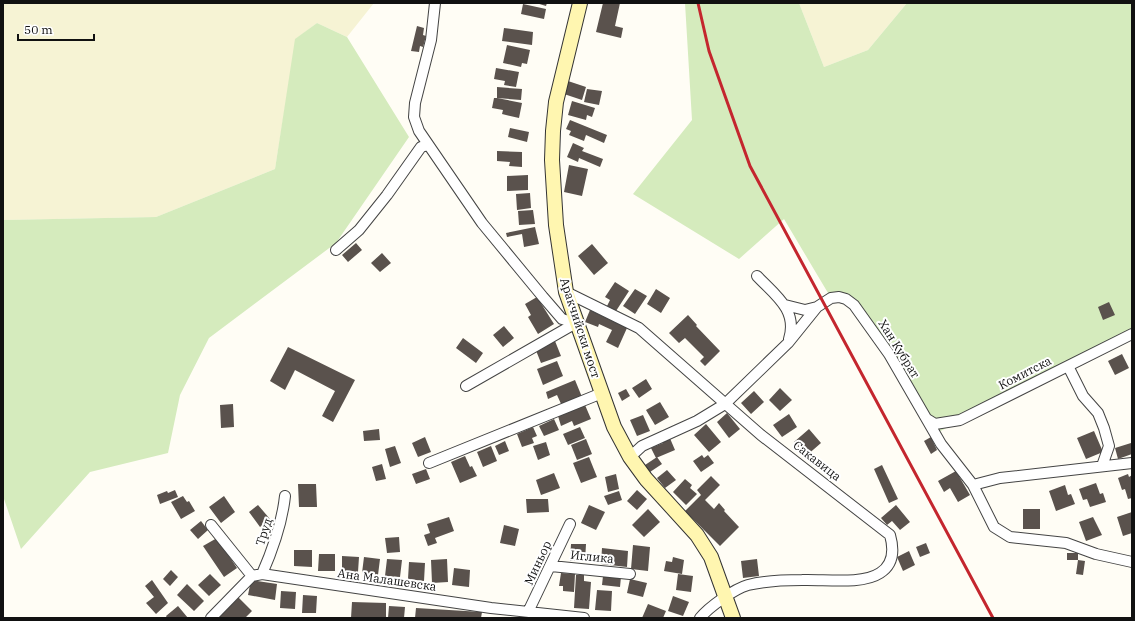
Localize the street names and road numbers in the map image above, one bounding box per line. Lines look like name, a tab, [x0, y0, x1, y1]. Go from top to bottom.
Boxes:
street label: Аракчийски мост	[557, 276, 604, 380]
street label: Хан Кубрат	[876, 317, 923, 381]
street label: Комитска	[996, 353, 1054, 392]
street label: Сакавица	[790, 437, 845, 484]
street label: Труд	[252, 516, 275, 548]
street label: Миньор	[521, 538, 554, 587]
street label: Иглика	[570, 547, 615, 566]
street label: Ана Малашевска	[337, 565, 438, 594]

